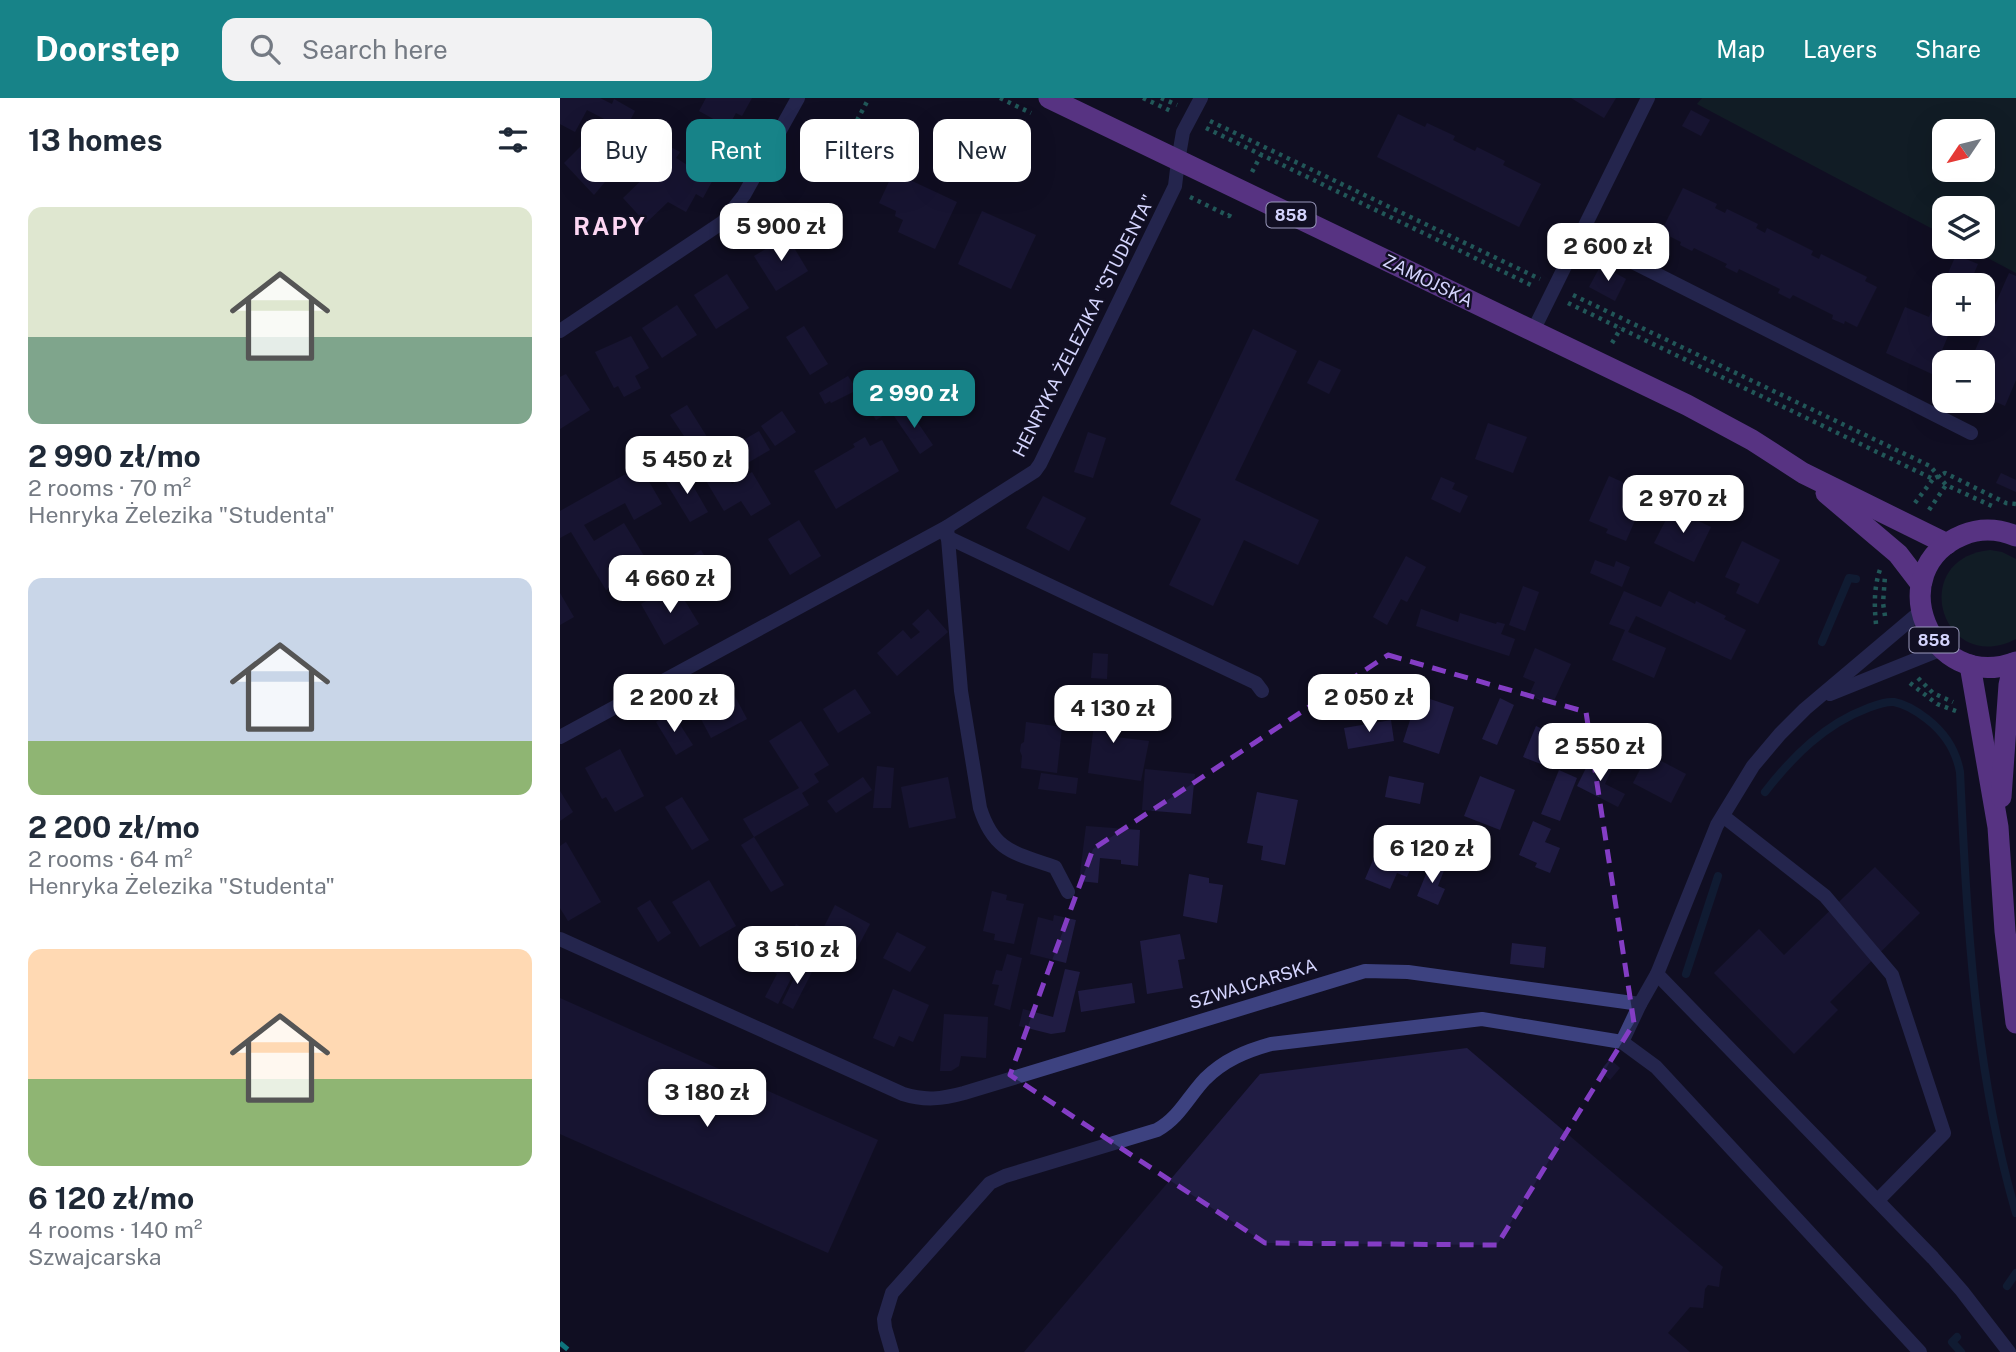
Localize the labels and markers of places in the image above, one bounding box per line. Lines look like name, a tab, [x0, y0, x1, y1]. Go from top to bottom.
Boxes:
pin: 5 900 zł	[709, 204, 853, 263]
pin: 2 600 zł	[1536, 223, 1680, 283]
pin: 2 990 zł	[842, 370, 986, 430]
pin: 5 450 zł	[615, 436, 759, 496]
pin: 2 970 zł	[1611, 476, 1755, 535]
pin: 4 660 zł	[598, 556, 742, 615]
pin: 2 200 zł	[602, 674, 746, 734]
pin: 2 050 zł	[1297, 674, 1441, 734]
pin: 4 130 zł	[1041, 686, 1185, 745]
pin: 2 550 zł	[1528, 724, 1672, 783]
pin: 6 120 zł	[1360, 826, 1504, 885]
pin: 3 510 zł	[725, 926, 869, 986]
pin: 3 180 zł	[635, 1070, 779, 1129]

